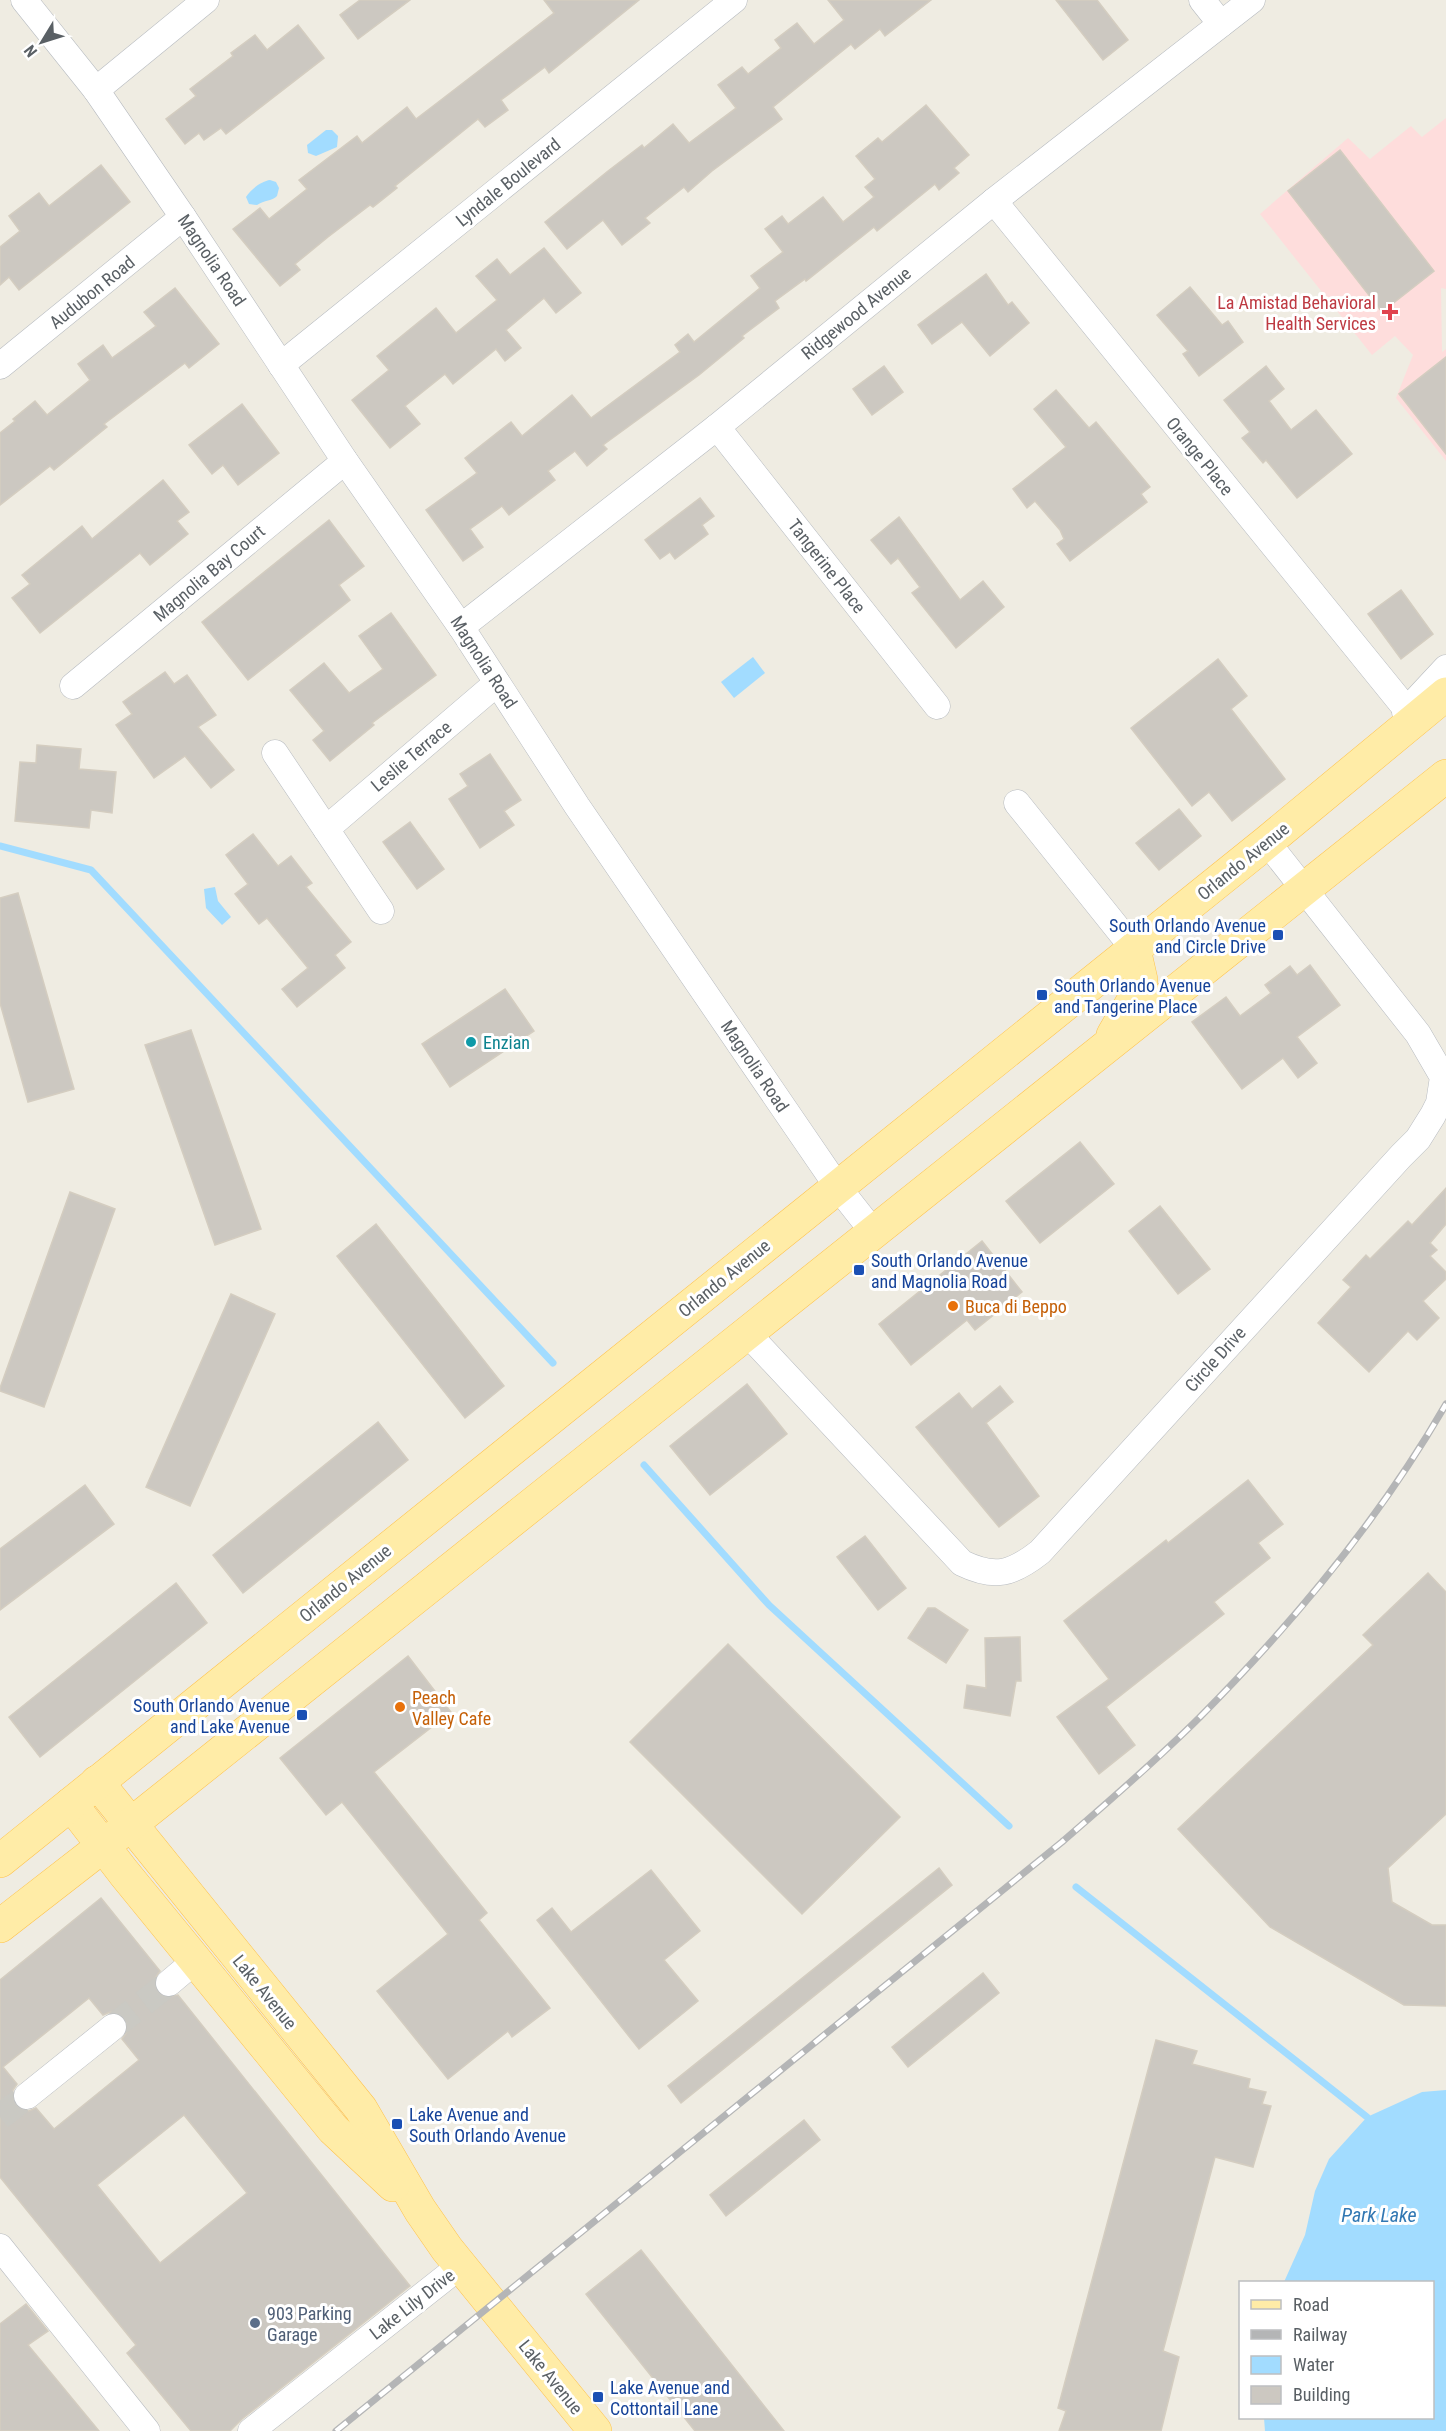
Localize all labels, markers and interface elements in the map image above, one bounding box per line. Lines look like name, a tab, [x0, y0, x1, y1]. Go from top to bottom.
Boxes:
north arrow	[12, 12, 72, 72]
text: N	[20, 41, 41, 61]
street label: Lyndale Boulevard	[452, 133, 564, 231]
street label: Magnolia Road	[174, 210, 250, 310]
street label: Audubon Road	[45, 251, 139, 333]
street label: Ridgewood Avenue	[797, 262, 915, 364]
place label: La Amistad Behavioral Health Services	[1217, 292, 1376, 334]
marker: La Amistad Behavioral Health Services	[1381, 303, 1399, 321]
street label: Orange Place	[1162, 413, 1238, 499]
street label: Tangerine Place	[784, 515, 870, 617]
street label: Magnolia Bay Court	[149, 520, 269, 626]
street label: Magnolia Road	[446, 612, 522, 712]
street label: Leslie Terrace	[366, 716, 456, 796]
street label: Orlando Avenue	[1193, 818, 1293, 904]
place label: South Orlando Avenue and Circle Drive	[1109, 915, 1266, 957]
marker: South Orlando Avenue and Circle Drive	[1271, 928, 1285, 942]
place label: South Orlando Avenue and Tangerine Place	[1054, 975, 1211, 1017]
marker: South Orlando Avenue and Tangerine Place	[1035, 988, 1049, 1002]
street label: Magnolia Road	[717, 1016, 793, 1116]
place label: Enzian	[483, 1032, 530, 1053]
marker: Enzian	[464, 1035, 478, 1049]
street label: Orlando Avenue	[674, 1235, 774, 1321]
place label: South Orlando Avenue and Magnolia Road	[871, 1250, 1028, 1292]
marker: South Orlando Avenue and Magnolia Road	[852, 1263, 866, 1277]
place label: Buca di Beppo	[965, 1296, 1067, 1317]
marker: Buca di Beppo	[946, 1299, 960, 1313]
street label: Circle Drive	[1180, 1322, 1250, 1396]
street label: Orlando Avenue	[295, 1540, 395, 1626]
place label: Peach Valley Cafe	[412, 1687, 491, 1729]
place label: South Orlando Avenue and Lake Avenue	[133, 1695, 290, 1737]
marker: Peach Valley Cafe	[393, 1700, 407, 1714]
marker: South Orlando Avenue and Lake Avenue	[295, 1708, 309, 1722]
street label: Lake Avenue	[229, 1951, 301, 2033]
place label: Lake Avenue and South Orlando Avenue	[409, 2104, 566, 2146]
marker: Lake Avenue and South Orlando Avenue	[390, 2117, 404, 2131]
water label: Park Lake	[1341, 2203, 1417, 2227]
street label: Lake Lily Drive	[365, 2264, 459, 2344]
legend	[1239, 2281, 1434, 2419]
text: Road	[1293, 2294, 1329, 2315]
place label: 903 Parking Garage	[267, 2303, 352, 2345]
marker: 903 Parking Garage	[248, 2316, 262, 2330]
text: Railway	[1293, 2324, 1348, 2345]
street label: Lake Avenue	[515, 2336, 587, 2418]
text: Water	[1293, 2354, 1335, 2375]
place label: Lake Avenue and Cottontail Lane	[610, 2377, 730, 2419]
text: Building	[1293, 2384, 1350, 2405]
marker: Lake Avenue and Cottontail Lane	[591, 2390, 605, 2404]

